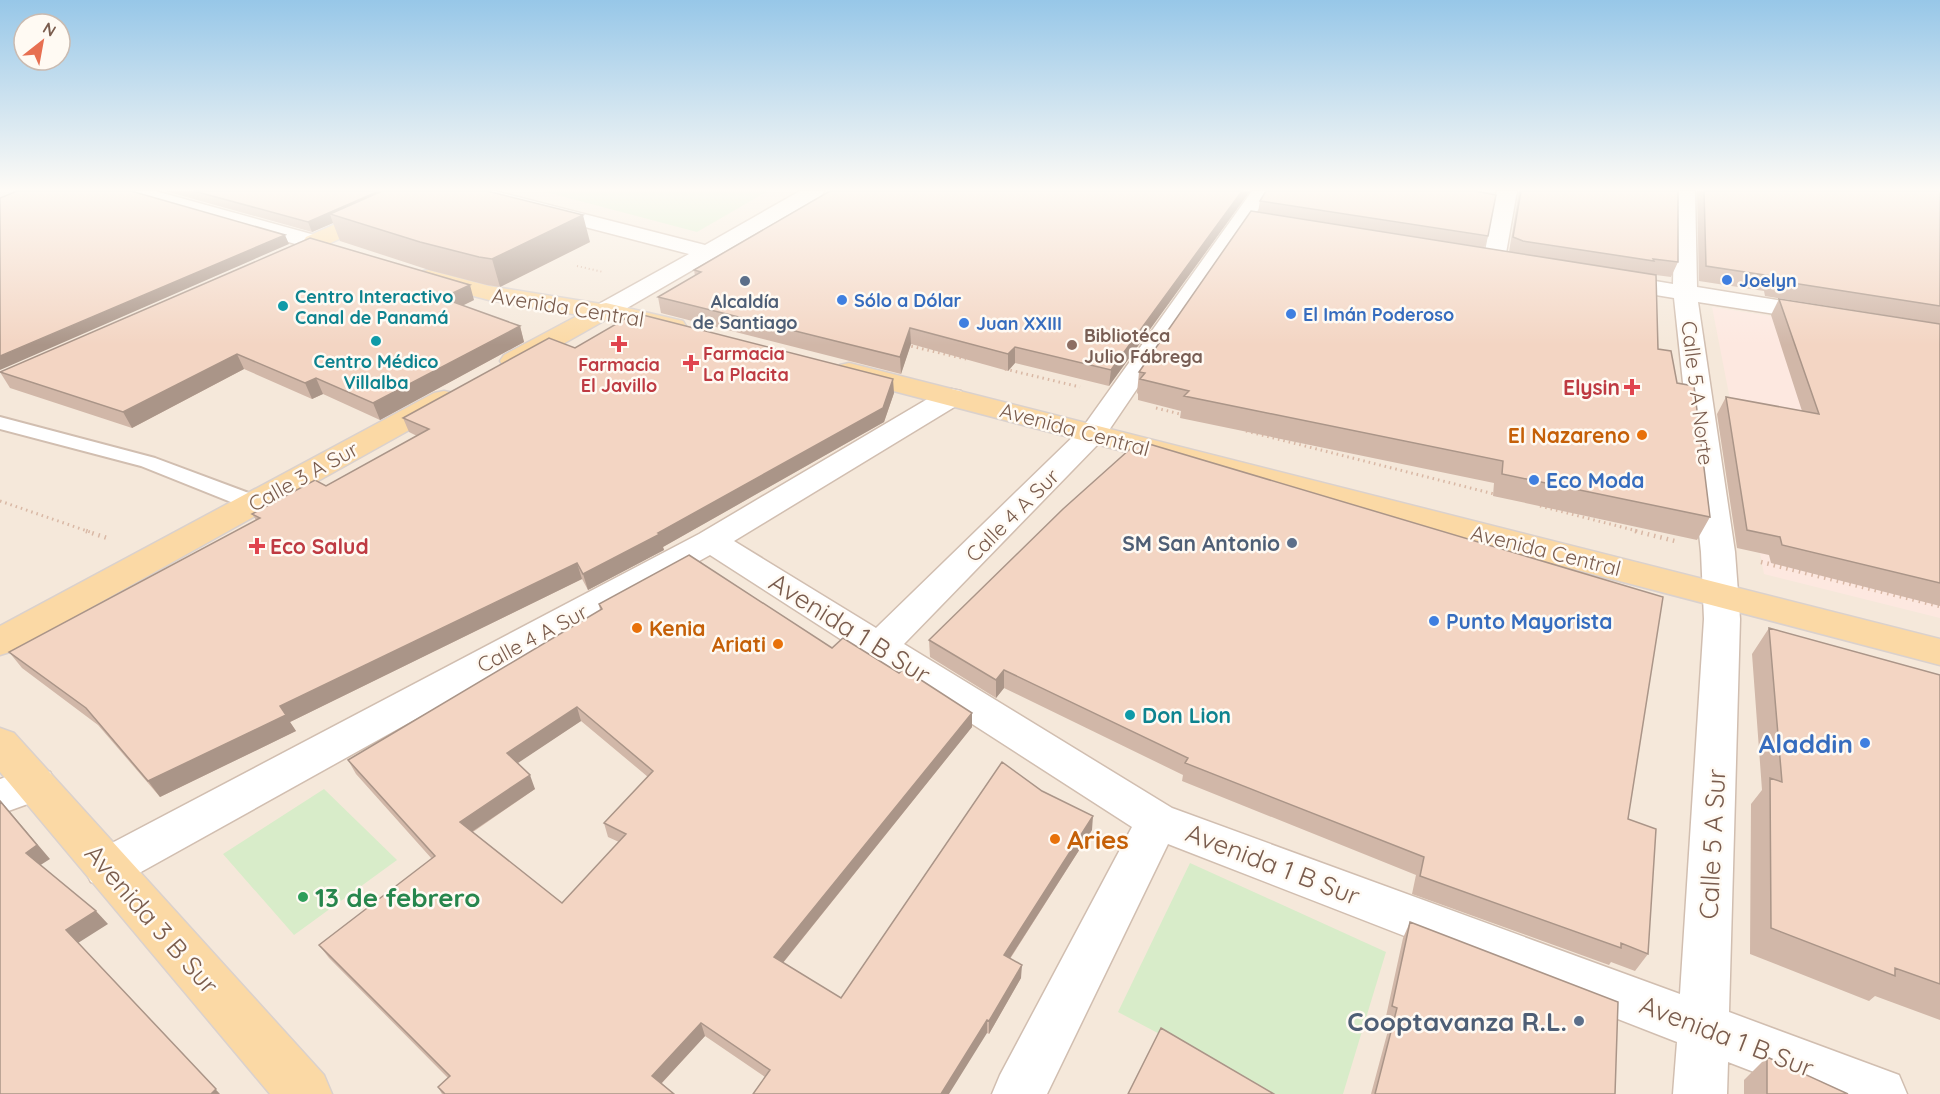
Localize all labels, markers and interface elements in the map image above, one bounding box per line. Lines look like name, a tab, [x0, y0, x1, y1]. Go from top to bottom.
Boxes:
north arrow	[12, 12, 72, 72]
text: N	[40, 18, 60, 41]
place label: Joelyn	[1739, 269, 1797, 292]
marker: Joelyn	[1720, 273, 1734, 287]
marker: Alcaldía de Santiago	[738, 274, 752, 288]
street label: Avenida Central	[490, 282, 646, 332]
place label: Centro Interactivo Canal de Panamá	[295, 285, 453, 329]
place label: Sólo a Dólar	[854, 289, 962, 312]
place label: Alcaldía de Santiago	[692, 290, 798, 334]
marker: Sólo a Dólar	[835, 293, 849, 307]
marker: Centro Interactivo Canal de Panamá	[276, 299, 290, 313]
place label: El Imán Poderoso	[1303, 303, 1454, 326]
marker: El Imán Poderoso	[1284, 307, 1298, 321]
place label: Juan XXIII	[976, 312, 1062, 335]
marker: Juan XXIII	[957, 316, 971, 330]
street label: Calle 5 A Norte	[1676, 319, 1720, 467]
place label: Bibliotéca Julio Fábrega	[1084, 324, 1203, 368]
marker: Centro Médico Villalba	[369, 334, 383, 348]
marker: Farmacia El Javillo	[612, 337, 626, 351]
marker: Bibliotéca Julio Fábrega	[1065, 338, 1079, 352]
place label: Farmacia La Placita	[703, 342, 789, 386]
place label: Centro Médico Villalba	[313, 350, 439, 394]
place label: Farmacia El Javillo	[578, 353, 660, 397]
marker: Farmacia La Placita	[684, 356, 698, 370]
place label: Elysin	[1563, 374, 1620, 400]
marker: Elysin	[1625, 380, 1639, 394]
street label: Avenida Central	[997, 397, 1153, 461]
place label: El Nazareno	[1508, 422, 1630, 448]
marker: El Nazareno	[1635, 428, 1649, 442]
street label: Calle 3 A Sur	[244, 435, 362, 517]
street label: Calle 4 A Sur	[960, 463, 1064, 567]
place label: Eco Moda	[1546, 467, 1645, 493]
marker: Eco Moda	[1527, 473, 1541, 487]
street label: Avenida Central	[1468, 519, 1624, 581]
place label: SM San Antonio	[1122, 530, 1280, 556]
place label: Eco Salud	[270, 533, 369, 559]
marker: SM San Antonio	[1285, 536, 1299, 550]
marker: Eco Salud	[248, 537, 266, 555]
street label: Avenida 1 B Sur	[763, 565, 937, 691]
street label: Calle 4 A Sur	[472, 598, 592, 678]
place label: Punto Mayorista	[1446, 608, 1613, 634]
marker: Punto Mayorista	[1427, 614, 1441, 628]
place label: Kenia	[649, 615, 705, 641]
marker: Kenia	[630, 621, 644, 635]
place label: Ariati	[712, 631, 766, 657]
marker: Ariati	[771, 637, 785, 651]
place label: Don Lion	[1142, 702, 1231, 728]
marker: Don Lion	[1123, 708, 1137, 722]
place label: Aladdin	[1759, 727, 1853, 760]
marker: Aladdin	[1858, 736, 1872, 750]
street label: Calle 5 A Sur	[1692, 768, 1732, 920]
street label: Avenida 1 B Sur	[1181, 816, 1365, 912]
place label: Aries	[1067, 823, 1129, 856]
marker: Aries	[1048, 832, 1062, 846]
street label: Avenida 3 B Sur	[78, 837, 226, 1001]
place label: 13 de febrero	[315, 881, 481, 914]
marker: 13 de febrero	[296, 890, 310, 904]
street label: Avenida 1 B Sur	[1635, 988, 1819, 1084]
place label: Cooptavanza R.L.	[1347, 1005, 1567, 1038]
marker: Cooptavanza R.L.	[1572, 1014, 1586, 1028]

